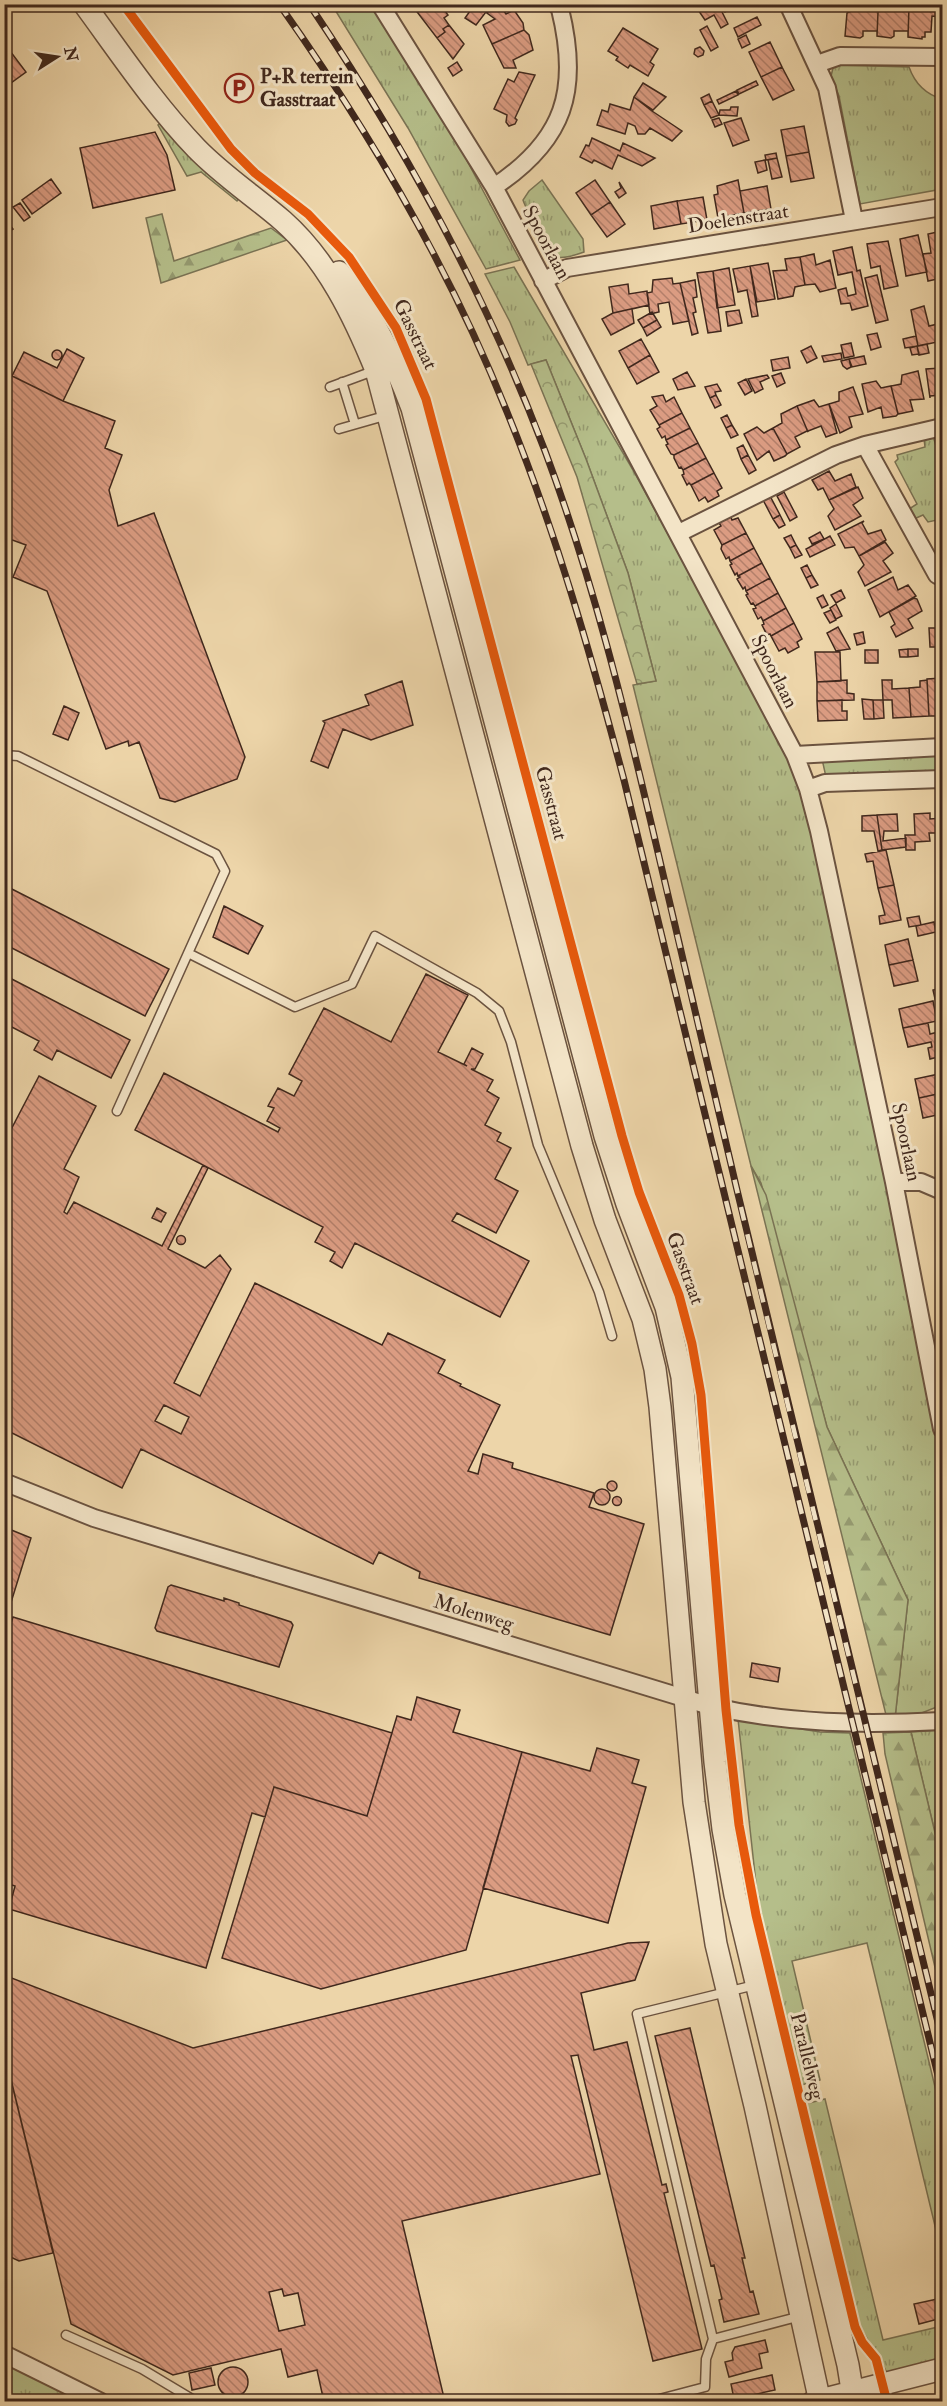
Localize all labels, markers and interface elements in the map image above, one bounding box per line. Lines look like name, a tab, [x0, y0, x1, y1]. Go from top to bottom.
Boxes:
north arrow	[27, 27, 87, 87]
text: N	[59, 44, 82, 64]
place label: P+R terrein Gasstraat	[260, 64, 354, 112]
parking icon: P+R terrein Gasstraat	[223, 72, 255, 104]
street label: Doelenstraat	[686, 198, 791, 239]
street label: Spoorlaan	[516, 201, 576, 284]
street label: Gasstraat	[388, 295, 444, 374]
street label: Spoorlaan	[744, 630, 804, 713]
street label: Gasstraat	[530, 763, 574, 843]
street label: Spoorlaan	[885, 1101, 927, 1184]
street label: Gasstraat	[661, 1228, 710, 1308]
street label: Molenweg	[431, 1588, 518, 1637]
street label: Parallelweg	[785, 2010, 831, 2103]

